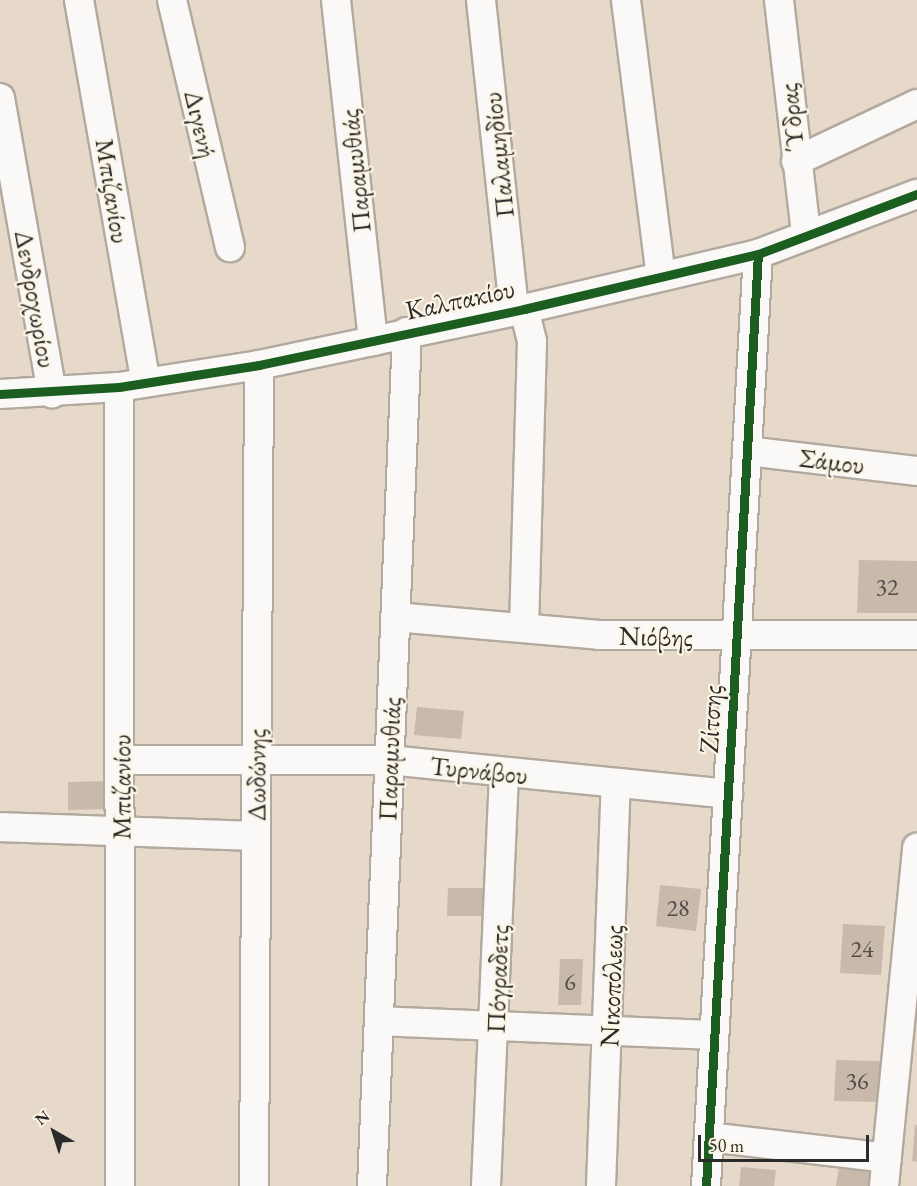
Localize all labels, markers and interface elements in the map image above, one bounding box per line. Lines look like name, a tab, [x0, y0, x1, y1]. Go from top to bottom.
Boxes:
street label: Ύδρας	[771, 82, 811, 152]
street label: Διγενή	[177, 87, 225, 161]
street label: Παλαμηδίου	[475, 90, 521, 220]
street label: Παραμυθιάς	[332, 108, 378, 234]
street label: Μπιζανίου	[89, 136, 137, 246]
street label: Δενδροχωρίου	[8, 228, 64, 370]
street label: Καλπακίου	[402, 272, 518, 326]
street label: Σάμου	[798, 441, 866, 481]
house number: 32	[875, 573, 899, 601]
street label: Νιόβης	[619, 619, 693, 653]
street label: Ζίτσης	[692, 684, 728, 754]
street label: Παραμυθιάς	[371, 696, 407, 822]
street label: Δωδώνης	[240, 729, 272, 821]
street label: Μπιζανίου	[105, 734, 137, 840]
street label: Τυρνάβου	[428, 749, 530, 791]
house number: 28	[666, 894, 690, 922]
street label: Πόγραδετς	[479, 924, 515, 1034]
street label: Nικοπόλεως	[593, 924, 629, 1048]
house number: 24	[850, 935, 874, 963]
house number: 6	[564, 968, 576, 996]
house number: 36	[845, 1067, 869, 1095]
north arrow	[24, 1102, 84, 1162]
text: N	[31, 1105, 54, 1130]
scale bar	[701, 1123, 872, 1161]
text: 50 m	[709, 1134, 744, 1157]

